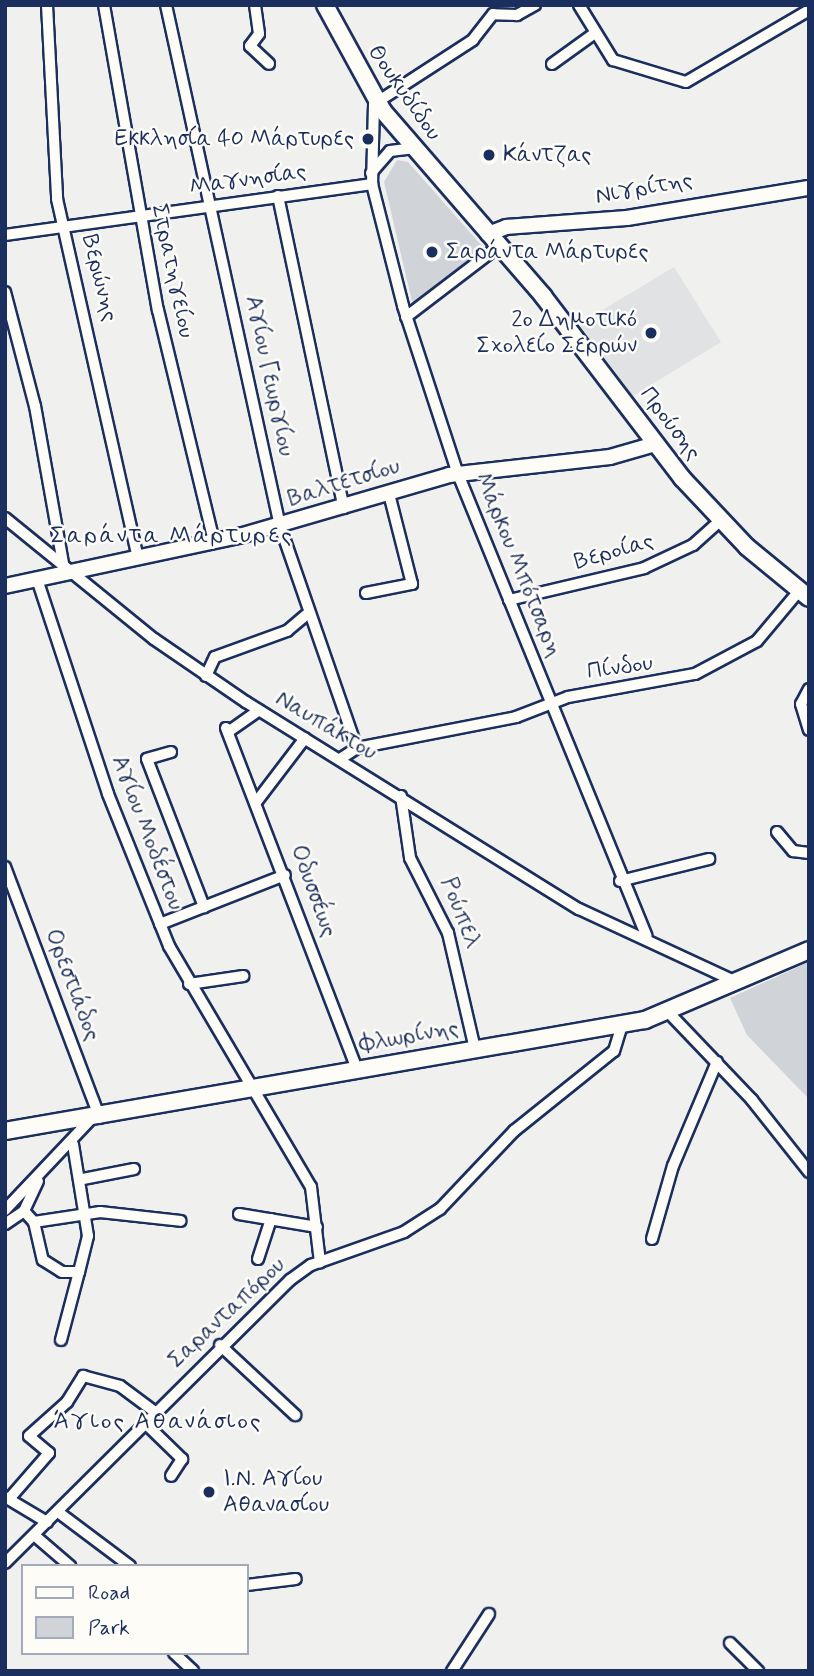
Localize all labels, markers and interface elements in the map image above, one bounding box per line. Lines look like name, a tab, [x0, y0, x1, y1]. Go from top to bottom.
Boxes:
street label: Θουκυδίδου	[361, 40, 447, 146]
place label: Εκκλησία 40 Μάρτυρες	[115, 125, 354, 153]
marker: Εκκλησία 40 Μάρτυρες	[360, 131, 376, 147]
place label: Κάντζας	[503, 141, 591, 169]
marker: Κάντζας	[481, 147, 497, 163]
street label: Μαγνησίας	[188, 158, 308, 202]
street label: Νιγρίτης	[593, 167, 695, 211]
street label: Στρατηγείου	[144, 201, 200, 341]
street label: Βερώνης	[75, 232, 123, 324]
place label: Σαράντα Μάρτυρες	[446, 238, 649, 266]
marker: Σαράντα Μάρτυρες	[424, 244, 440, 260]
street label: Αγίου Γεωργίου	[238, 293, 300, 459]
place label: 2ο Δημοτικό Σχολείο Σερρών	[477, 306, 637, 360]
marker: 2ο Δημοτικό Σχολείο Σερρών	[643, 325, 659, 341]
street label: Προύσης	[633, 382, 707, 466]
street label: Βαλτετσίου	[285, 453, 403, 513]
street label: Μάρκου Μπότσαρη	[468, 469, 568, 661]
district label: Σαράντα Μάρτυρες	[52, 522, 292, 550]
street label: Βεροίας	[571, 528, 657, 576]
street label: Πίνδου	[585, 650, 655, 686]
street label: Ναυπάκτου	[270, 685, 382, 767]
street label: Αγίου Μοδέστου	[105, 752, 189, 914]
street label: Οδυσσέως	[284, 841, 342, 941]
street label: Ρούπελ	[434, 874, 486, 952]
street label: Ορεστιάδος	[38, 925, 106, 1045]
street label: Φλωρίνης	[357, 1015, 461, 1059]
street label: Σαρανταπόρου	[163, 1252, 291, 1374]
district label: Άγιος Αθανάσιος	[55, 1408, 261, 1436]
place label: Ι.Ν. Αγίου Αθανασίου	[223, 1465, 329, 1519]
marker: Ι.Ν. Αγίου Αθανασίου	[201, 1484, 217, 1500]
legend	[21, 1564, 248, 1655]
text: Road	[88, 1579, 130, 1607]
text: Park	[88, 1614, 130, 1642]

